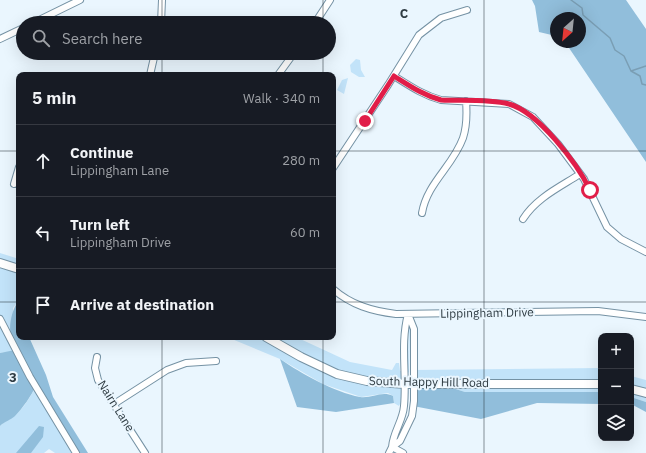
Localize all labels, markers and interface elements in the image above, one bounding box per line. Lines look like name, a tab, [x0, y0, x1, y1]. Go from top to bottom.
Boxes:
text: C	[400, 5, 409, 22]
north arrow	[550, 12, 586, 48]
search box	[16, 16, 336, 60]
icon: search	[30, 27, 52, 49]
text: Search here	[62, 29, 142, 48]
text: 5 min	[32, 87, 76, 109]
text: Walk · 340 m	[243, 90, 320, 107]
route end	[356, 112, 374, 130]
text: Continue	[70, 143, 134, 162]
icon: ahead	[32, 150, 54, 172]
text: 280 m	[282, 152, 320, 169]
text: Lippingham Lane	[70, 162, 169, 179]
route start	[581, 181, 599, 199]
text: Turn left	[70, 215, 130, 234]
icon: left	[32, 222, 54, 244]
text: 60 m	[290, 224, 320, 241]
text: Lippingham Drive	[70, 234, 171, 251]
icon: arrive	[32, 294, 54, 316]
text: Arrive at destination	[70, 295, 214, 314]
street label: Lippingham Drive	[440, 304, 534, 321]
map controls	[598, 333, 634, 441]
button: +	[598, 333, 634, 369]
text: 3	[9, 369, 17, 386]
button: −	[598, 369, 634, 405]
street label: South Happy Hill Road	[369, 373, 489, 390]
street label: Nairn Lane	[95, 377, 138, 435]
button: layers	[598, 405, 634, 441]

